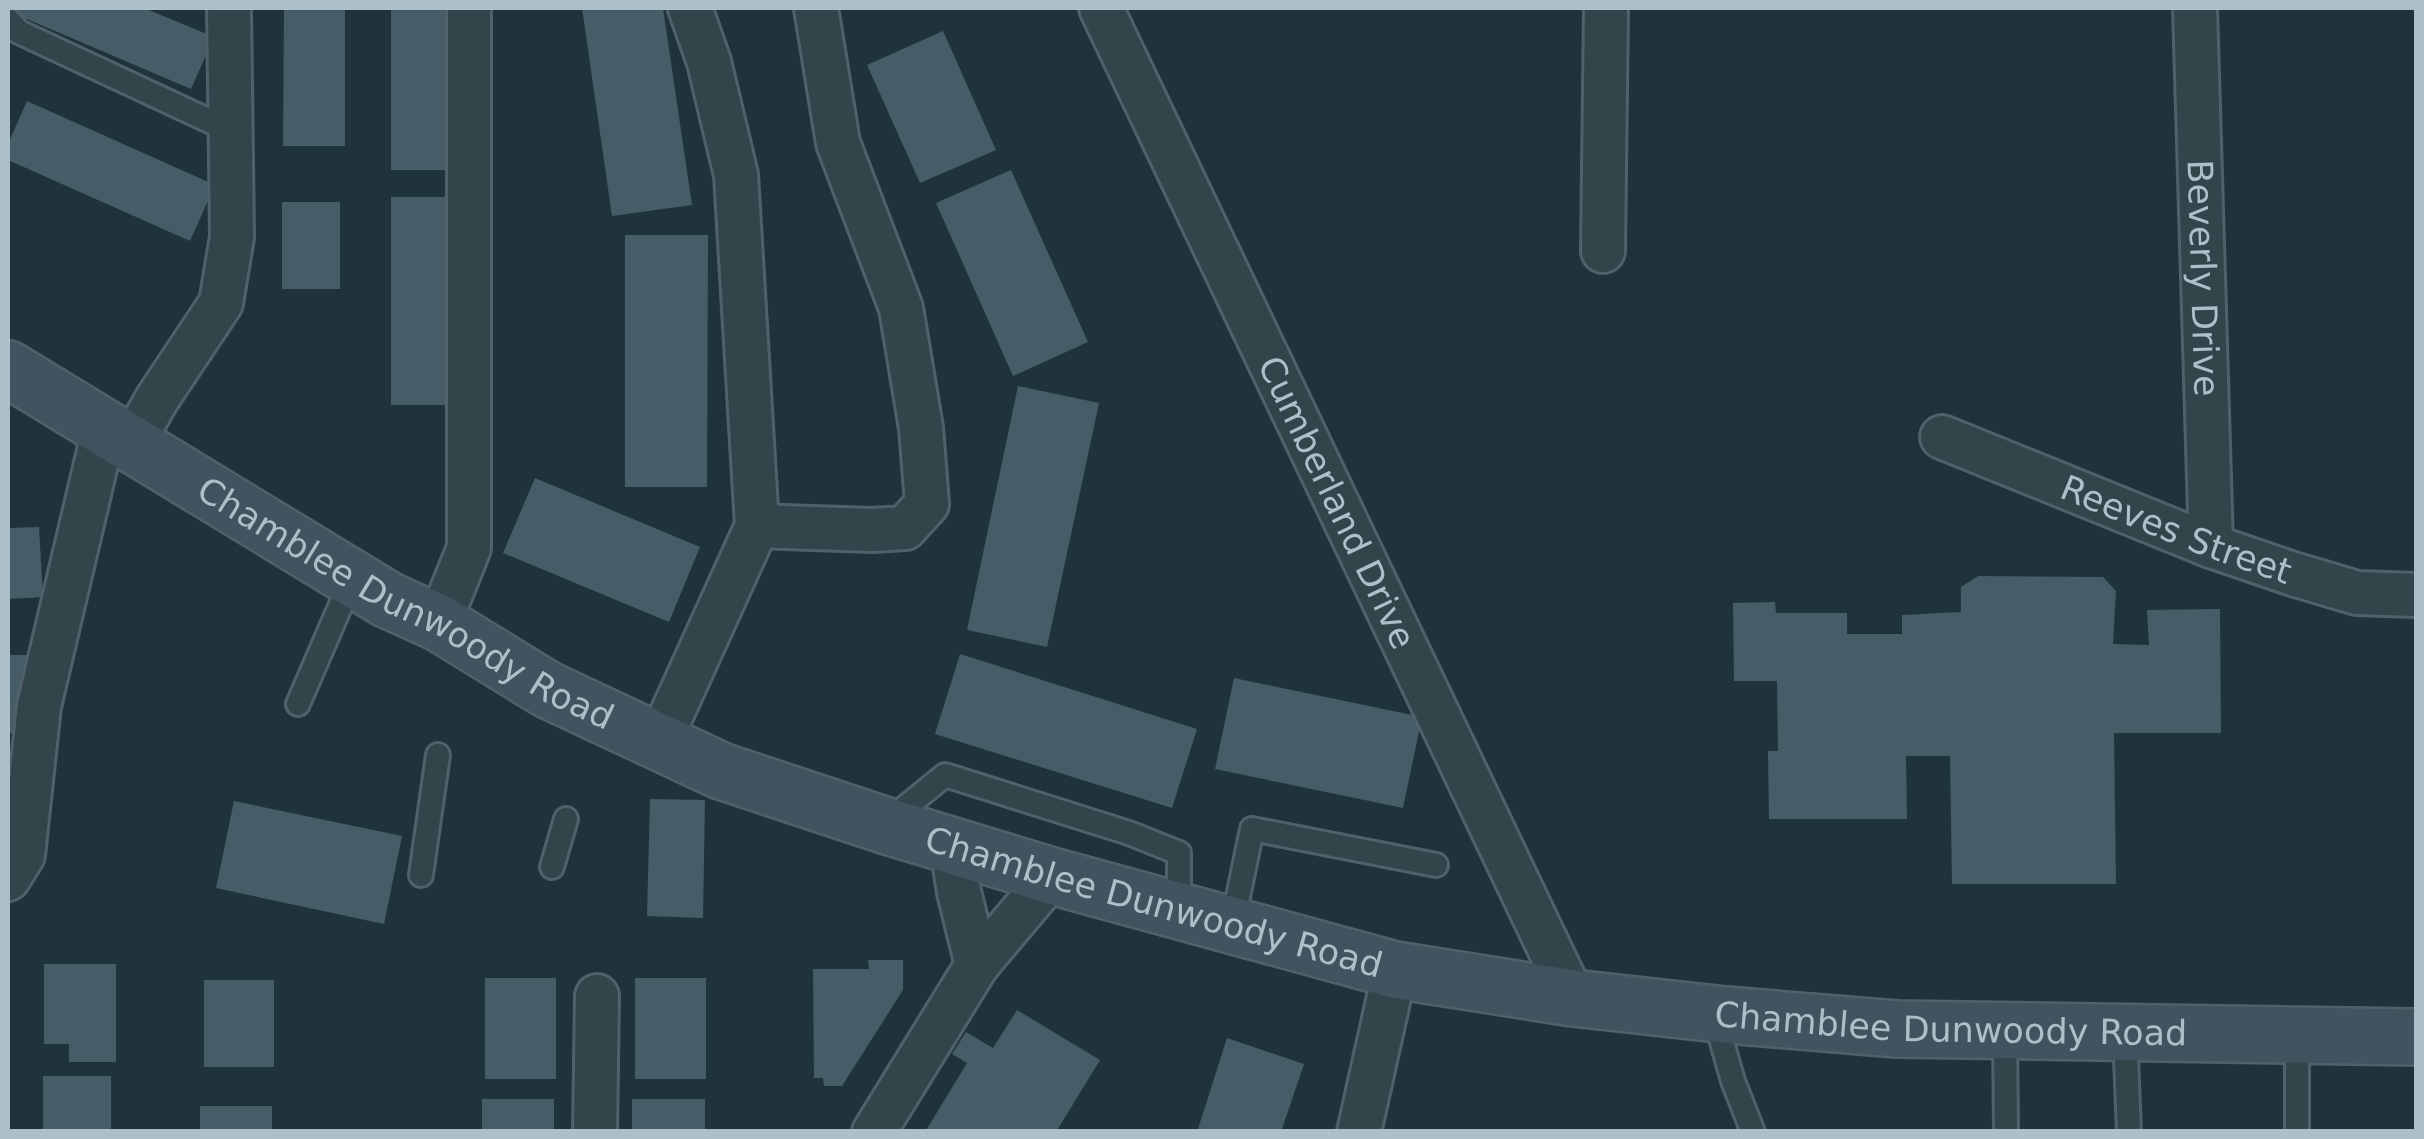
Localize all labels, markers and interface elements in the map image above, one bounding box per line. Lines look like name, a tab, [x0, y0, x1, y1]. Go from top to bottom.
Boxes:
street label: Beverly Drive	[2180, 159, 2227, 397]
street label: Cumberland Drive	[1250, 350, 1424, 655]
street label: Reeves Street	[2055, 467, 2297, 592]
street label: Chamblee Dunwoody Road	[190, 469, 620, 738]
street label: Chamblee Dunwoody Road	[920, 819, 1387, 986]
street label: Chamblee Dunwoody Road	[1713, 994, 2188, 1053]

